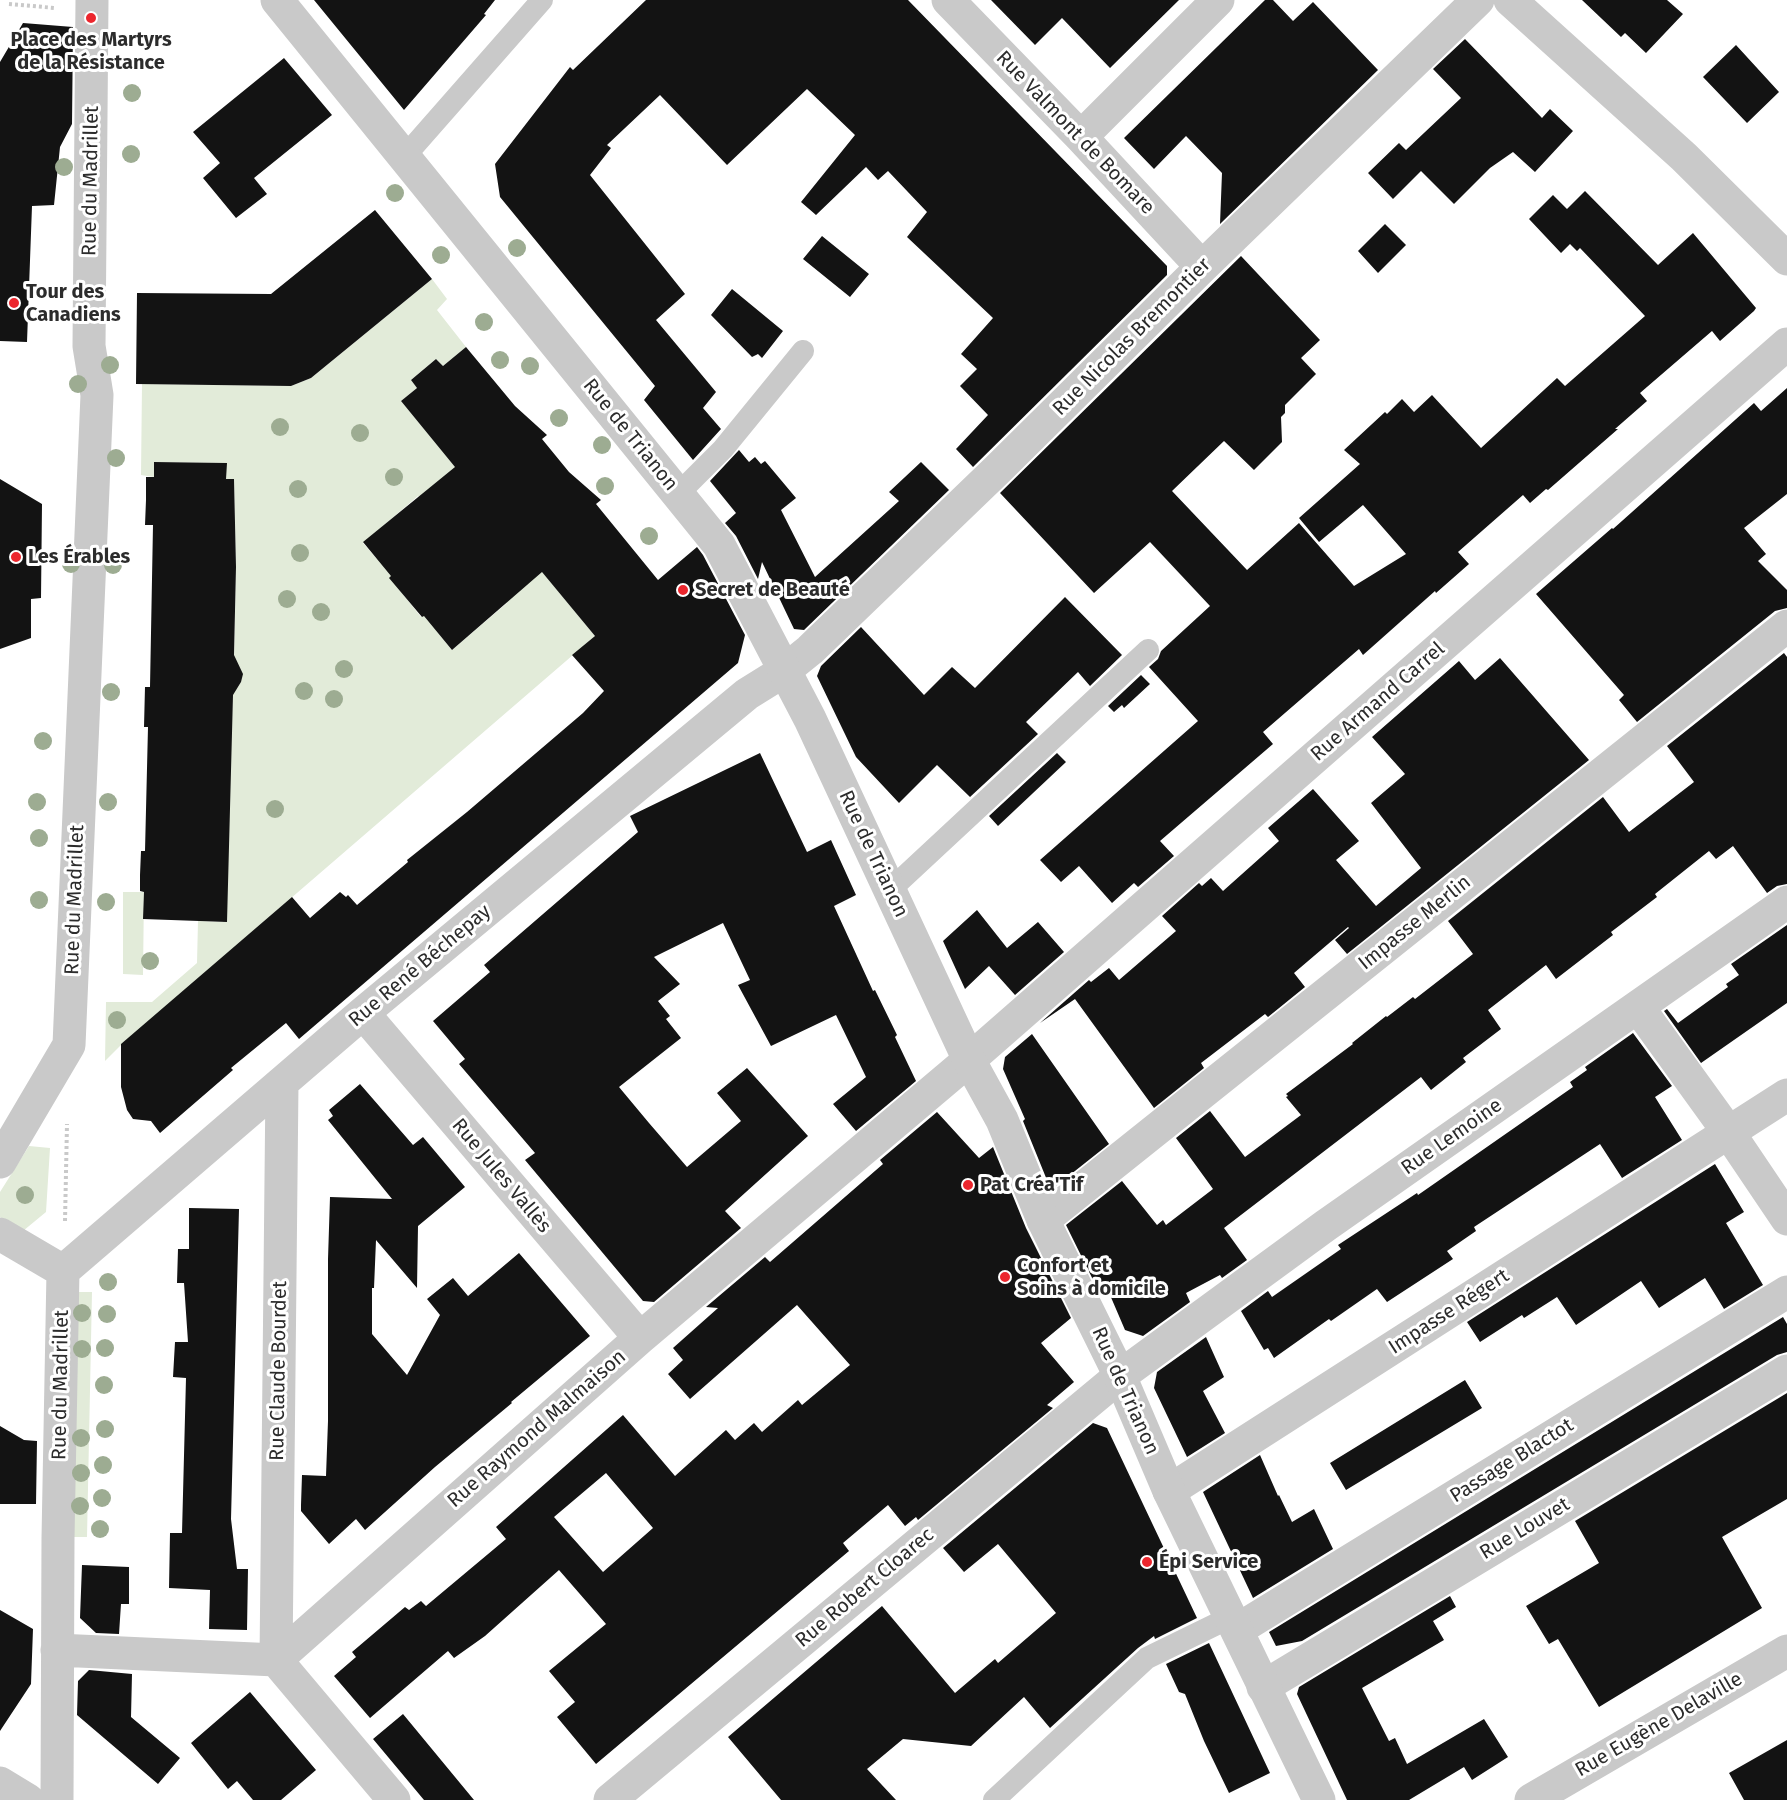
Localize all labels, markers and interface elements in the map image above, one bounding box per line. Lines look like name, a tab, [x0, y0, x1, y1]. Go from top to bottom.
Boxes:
marker: Place des Martyrs de la Résistance	[84, 11, 98, 25]
place label: Place des Martyrs de la Résistance	[10, 28, 172, 75]
street label: Rue Valmont de Bomare	[991, 46, 1159, 220]
street label: Rue du Madrillet	[78, 106, 104, 256]
street label: Rue Nicolas Bremontier	[1048, 253, 1216, 421]
place label: Tour des Canadiens	[26, 280, 121, 327]
marker: Tour des Canadiens	[7, 296, 21, 310]
street label: Rue de Trianon	[578, 374, 682, 496]
place label: Les Érables	[28, 545, 130, 569]
marker: Les Érables	[9, 550, 23, 564]
place label: Secret de Beauté	[695, 578, 850, 602]
marker: Secret de Beauté	[676, 583, 690, 597]
street label: Rue Armand Carrel	[1306, 637, 1450, 767]
street label: Rue de Trianon	[833, 787, 913, 921]
street label: Rue du Madrillet	[60, 824, 90, 976]
street label: Impasse Merlin	[1354, 870, 1476, 976]
street label: Rue René Béchepay	[344, 900, 496, 1032]
street label: Rue Lemoine	[1397, 1094, 1507, 1180]
street label: Rue Jules Vallès	[446, 1114, 556, 1238]
place label: Pat Créa'Tif	[980, 1173, 1083, 1197]
marker: Pat Créa'Tif	[961, 1178, 975, 1192]
place label: Confort et Soins à domicile	[1017, 1254, 1166, 1301]
street label: Impasse Régert	[1384, 1264, 1514, 1360]
marker: Confort et Soins à domicile	[998, 1270, 1012, 1284]
street label: Rue Claude Bourdet	[265, 1281, 293, 1461]
street label: Rue du Madrillet	[48, 1310, 74, 1460]
street label: Rue de Trianon	[1086, 1323, 1164, 1459]
street label: Rue Raymond Malmaison	[443, 1345, 631, 1513]
street label: Passage Blactot	[1446, 1414, 1578, 1508]
street label: Rue Louvet	[1476, 1493, 1574, 1565]
street label: Rue Robert Cloarec	[791, 1523, 939, 1653]
place label: Épi Service	[1159, 1550, 1258, 1574]
marker: Épi Service	[1140, 1555, 1154, 1569]
street label: Rue Eugène Delaville	[1571, 1667, 1747, 1783]

